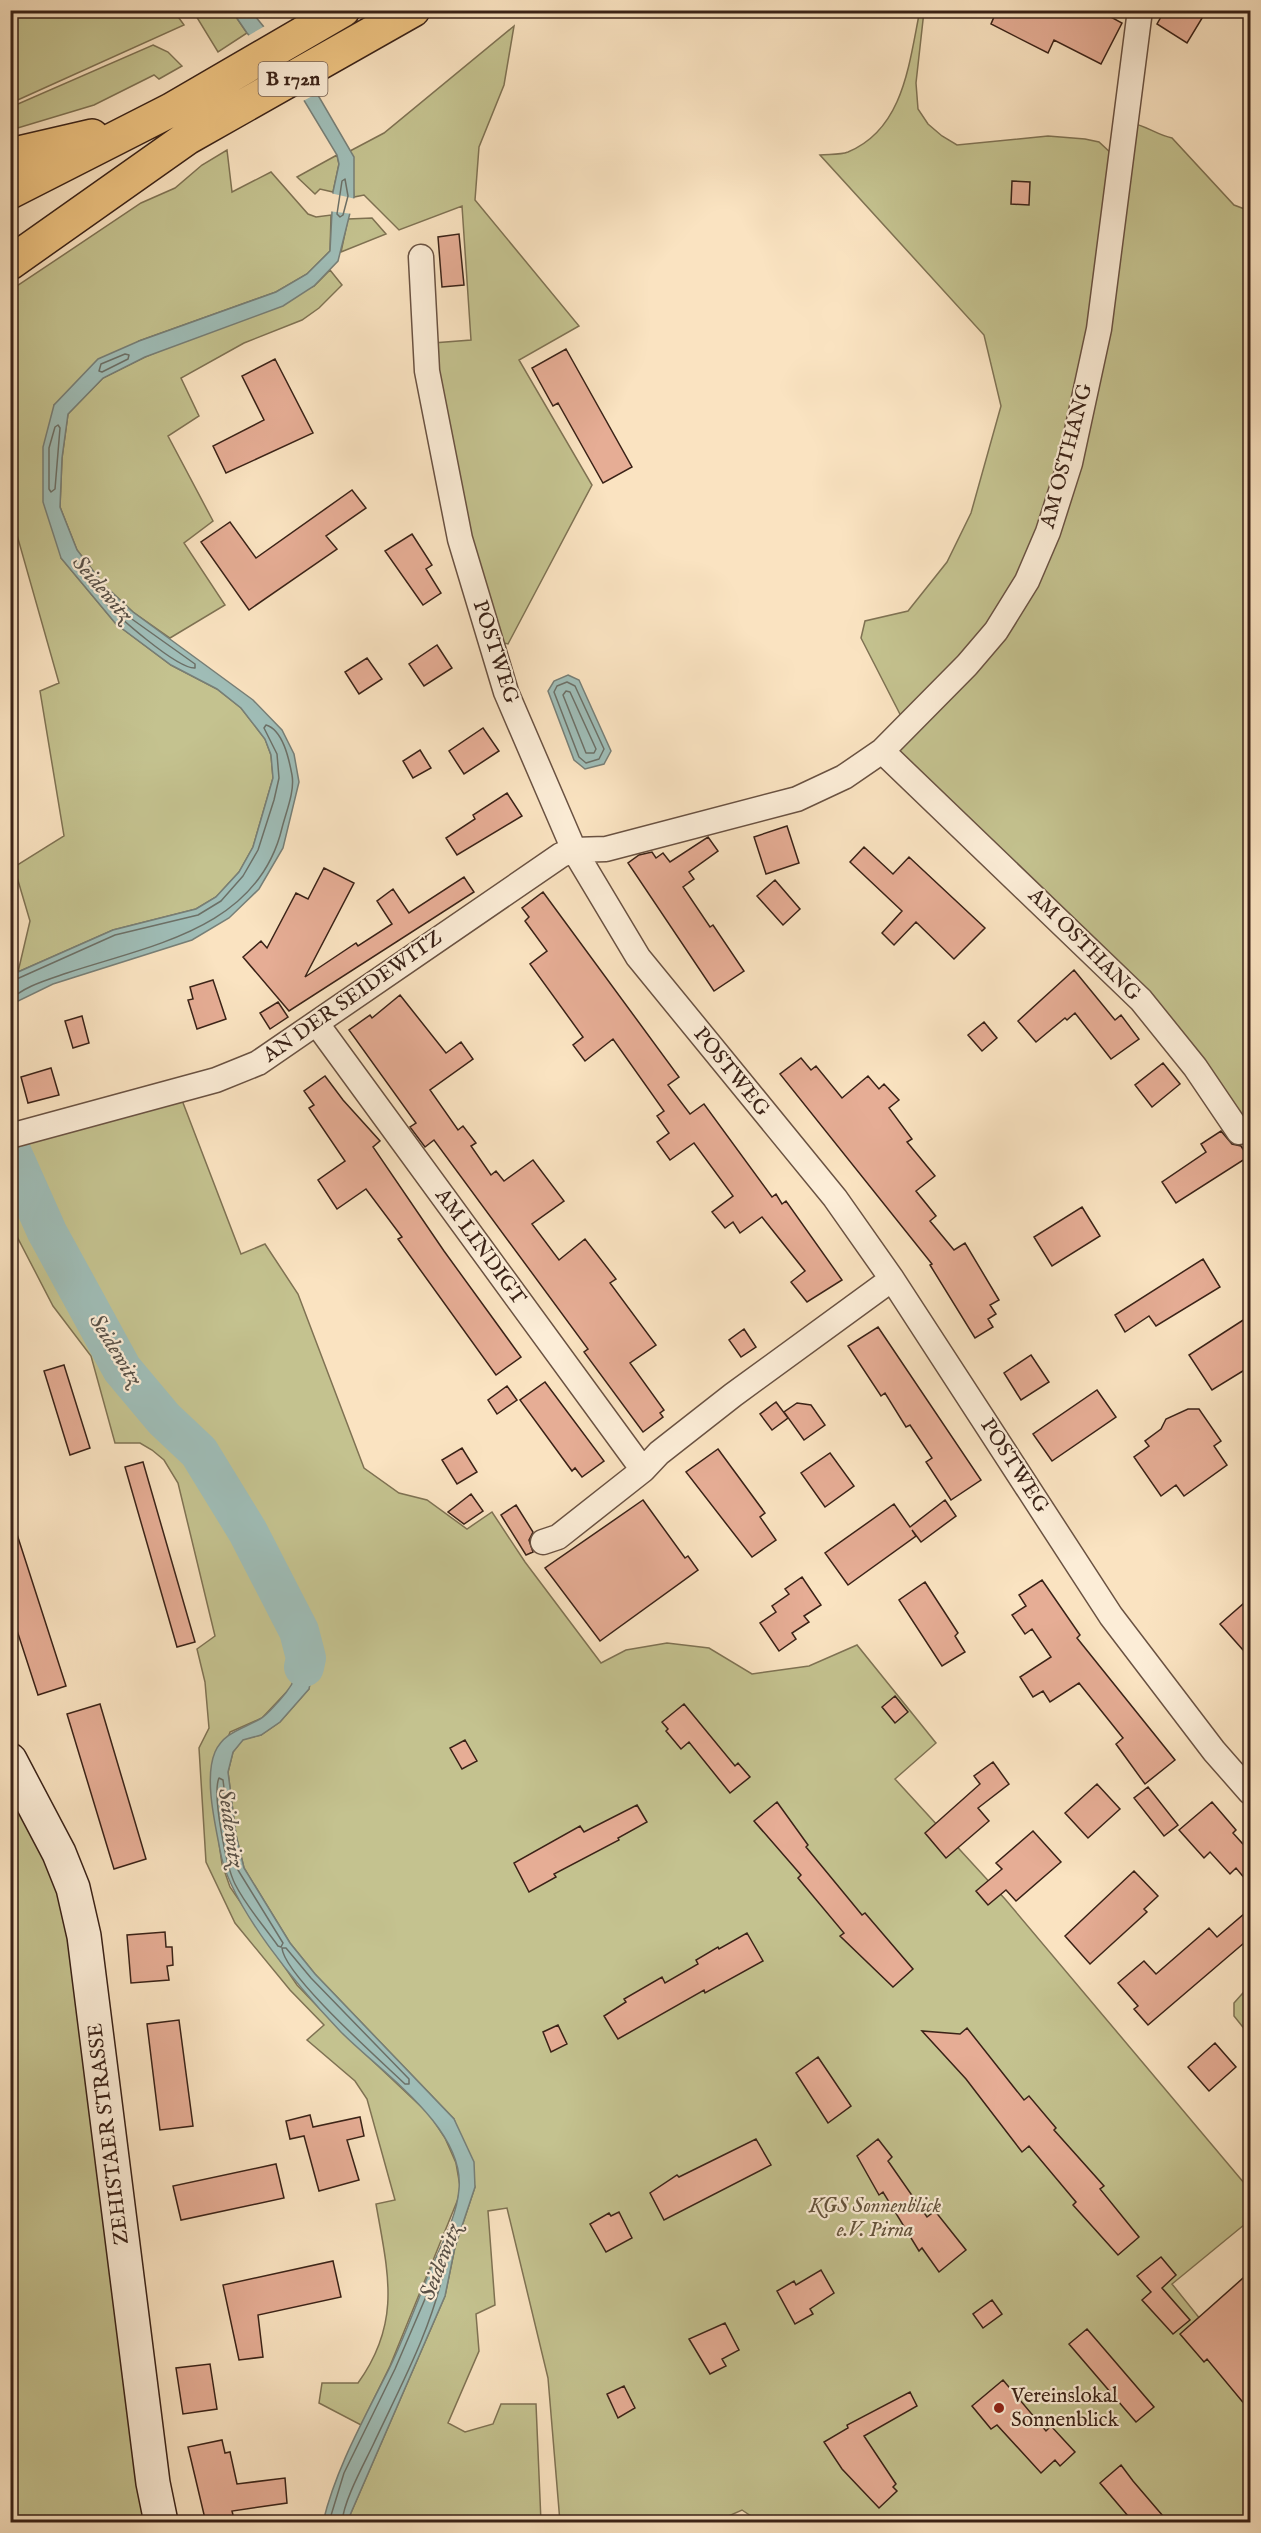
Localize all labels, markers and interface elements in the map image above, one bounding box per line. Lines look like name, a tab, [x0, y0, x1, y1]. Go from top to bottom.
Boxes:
road number: B 172n	[258, 62, 328, 96]
street label: AM OSTHANG	[1034, 380, 1099, 532]
water label: Seidewitz	[65, 550, 140, 630]
street label: POSTWEG	[466, 597, 524, 707]
street label: AM OSTHANG	[1021, 882, 1146, 1007]
street label: AN DER SEIDEWITZ	[257, 925, 448, 1070]
street label: POSTWEG	[687, 1022, 775, 1122]
street label: AM LINDIGT	[428, 1183, 532, 1311]
water label: Seidewitz	[82, 1309, 149, 1393]
street label: POSTWEG	[973, 1414, 1055, 1519]
water label: Seidewitz	[211, 1787, 250, 1872]
street label: ZEHISTAER STRASSE	[82, 2022, 136, 2246]
park label: KGS Sonnenblick e.V. Pirna	[808, 2193, 942, 2244]
water label: Seidewitz	[414, 2217, 469, 2304]
place label: Vereinslokal Sonnenblick	[1010, 2383, 1120, 2434]
marker: Vereinslokal Sonnenblick	[992, 2401, 1006, 2415]

